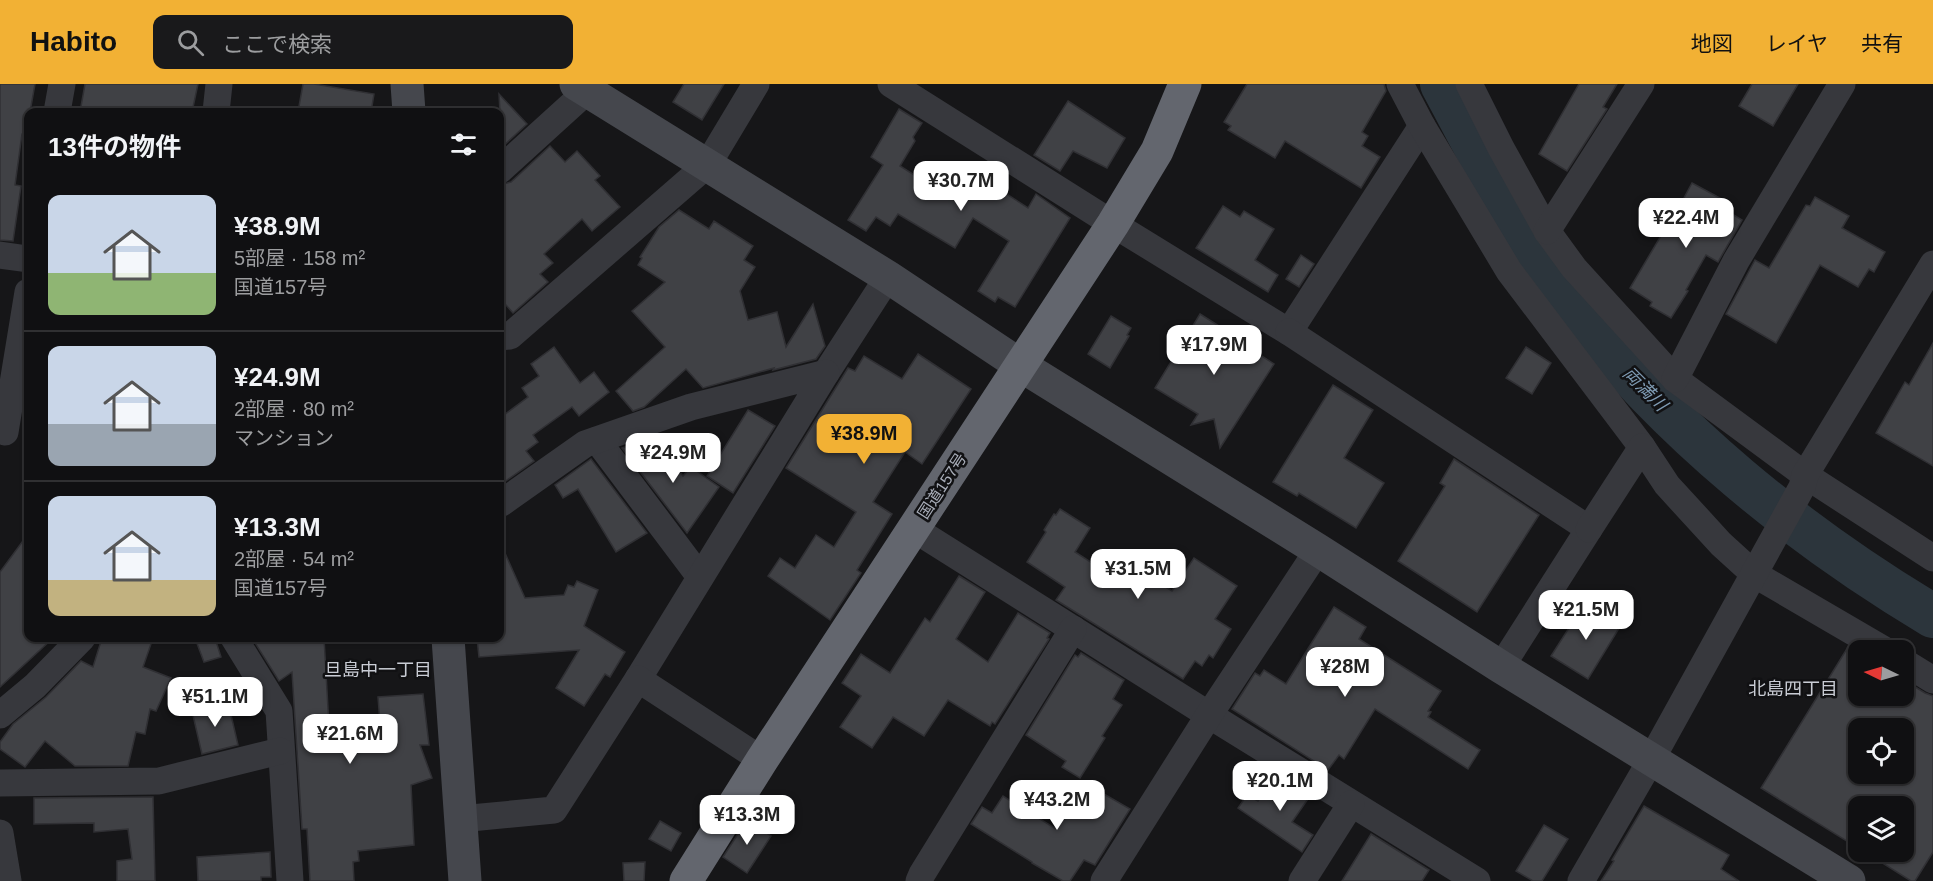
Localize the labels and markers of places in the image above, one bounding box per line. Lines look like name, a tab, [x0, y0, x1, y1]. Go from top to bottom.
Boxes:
pin: ¥30.7M	[912, 161, 1010, 212]
pin: ¥22.4M	[1637, 198, 1735, 249]
pin: ¥17.9M	[1165, 325, 1263, 376]
pin: ¥38.9M	[815, 414, 913, 465]
pin: ¥24.9M	[624, 433, 722, 484]
pin: ¥31.5M	[1089, 549, 1187, 600]
pin: ¥21.5M	[1537, 590, 1635, 641]
pin: ¥28M	[1309, 647, 1381, 698]
pin: ¥51.1M	[166, 677, 264, 728]
pin: ¥21.6M	[301, 714, 399, 765]
pin: ¥20.1M	[1231, 761, 1329, 812]
pin: ¥43.2M	[1008, 780, 1106, 831]
pin: ¥13.3M	[698, 795, 796, 846]

